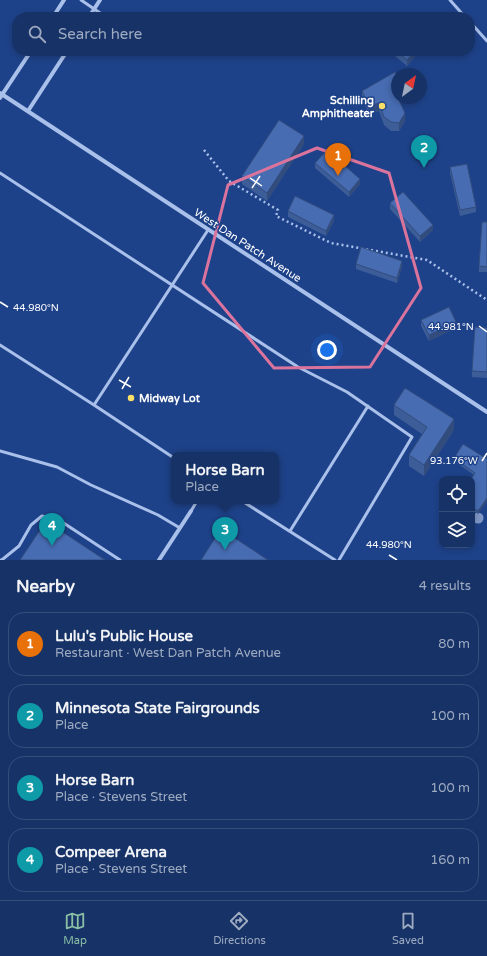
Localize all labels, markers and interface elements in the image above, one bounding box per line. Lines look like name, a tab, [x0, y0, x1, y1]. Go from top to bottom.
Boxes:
search box	[12, 12, 475, 56]
icon: search	[26, 23, 48, 45]
text: Search here	[58, 25, 142, 43]
north arrow	[391, 68, 427, 104]
place label: Schilling Amphitheater	[302, 94, 375, 121]
marker: Schilling Amphitheater	[377, 101, 387, 111]
pin: 2	[411, 135, 437, 168]
pin: 1	[325, 143, 351, 176]
street label: West Dan Patch Avenue	[192, 206, 304, 285]
text: 44.980°N	[13, 302, 59, 314]
text: 44.981°N	[428, 321, 474, 333]
your location	[317, 340, 337, 360]
place label: Midway Lot	[139, 392, 201, 406]
marker: Midway Lot	[126, 393, 136, 403]
popup	[171, 452, 279, 504]
text: 93.176°W	[430, 455, 478, 467]
text: Horse Barn	[185, 461, 265, 479]
map controls	[439, 476, 475, 548]
button: locate	[439, 476, 475, 512]
text: Place	[185, 479, 219, 495]
button: layers	[439, 512, 475, 548]
pin: 4	[39, 513, 65, 546]
pin: 3	[212, 517, 238, 550]
text: 44.980°N	[366, 539, 412, 551]
text: Nearby	[16, 576, 75, 597]
text: 4 results	[419, 578, 471, 594]
text: Lulu's Public House	[55, 627, 193, 645]
text: 1	[26, 636, 34, 652]
text: 80 m	[438, 636, 470, 652]
text: Restaurant · West Dan Patch Avenue	[55, 645, 281, 661]
text: Minnesota State Fairgrounds	[55, 699, 260, 717]
text: 2	[26, 708, 34, 724]
text: 100 m	[430, 708, 470, 724]
text: Place	[55, 717, 88, 733]
text: Horse Barn	[55, 771, 134, 789]
text: 3	[26, 780, 34, 796]
text: 100 m	[430, 780, 470, 796]
text: Place · Stevens Street	[55, 789, 187, 805]
text: Compeer Arena	[55, 843, 167, 861]
text: 4	[26, 852, 34, 868]
text: 160 m	[430, 852, 470, 868]
text: Place · Stevens Street	[55, 861, 187, 877]
tab: Map	[63, 910, 87, 947]
tab: Directions	[213, 910, 266, 947]
tab: Saved	[392, 910, 424, 947]

